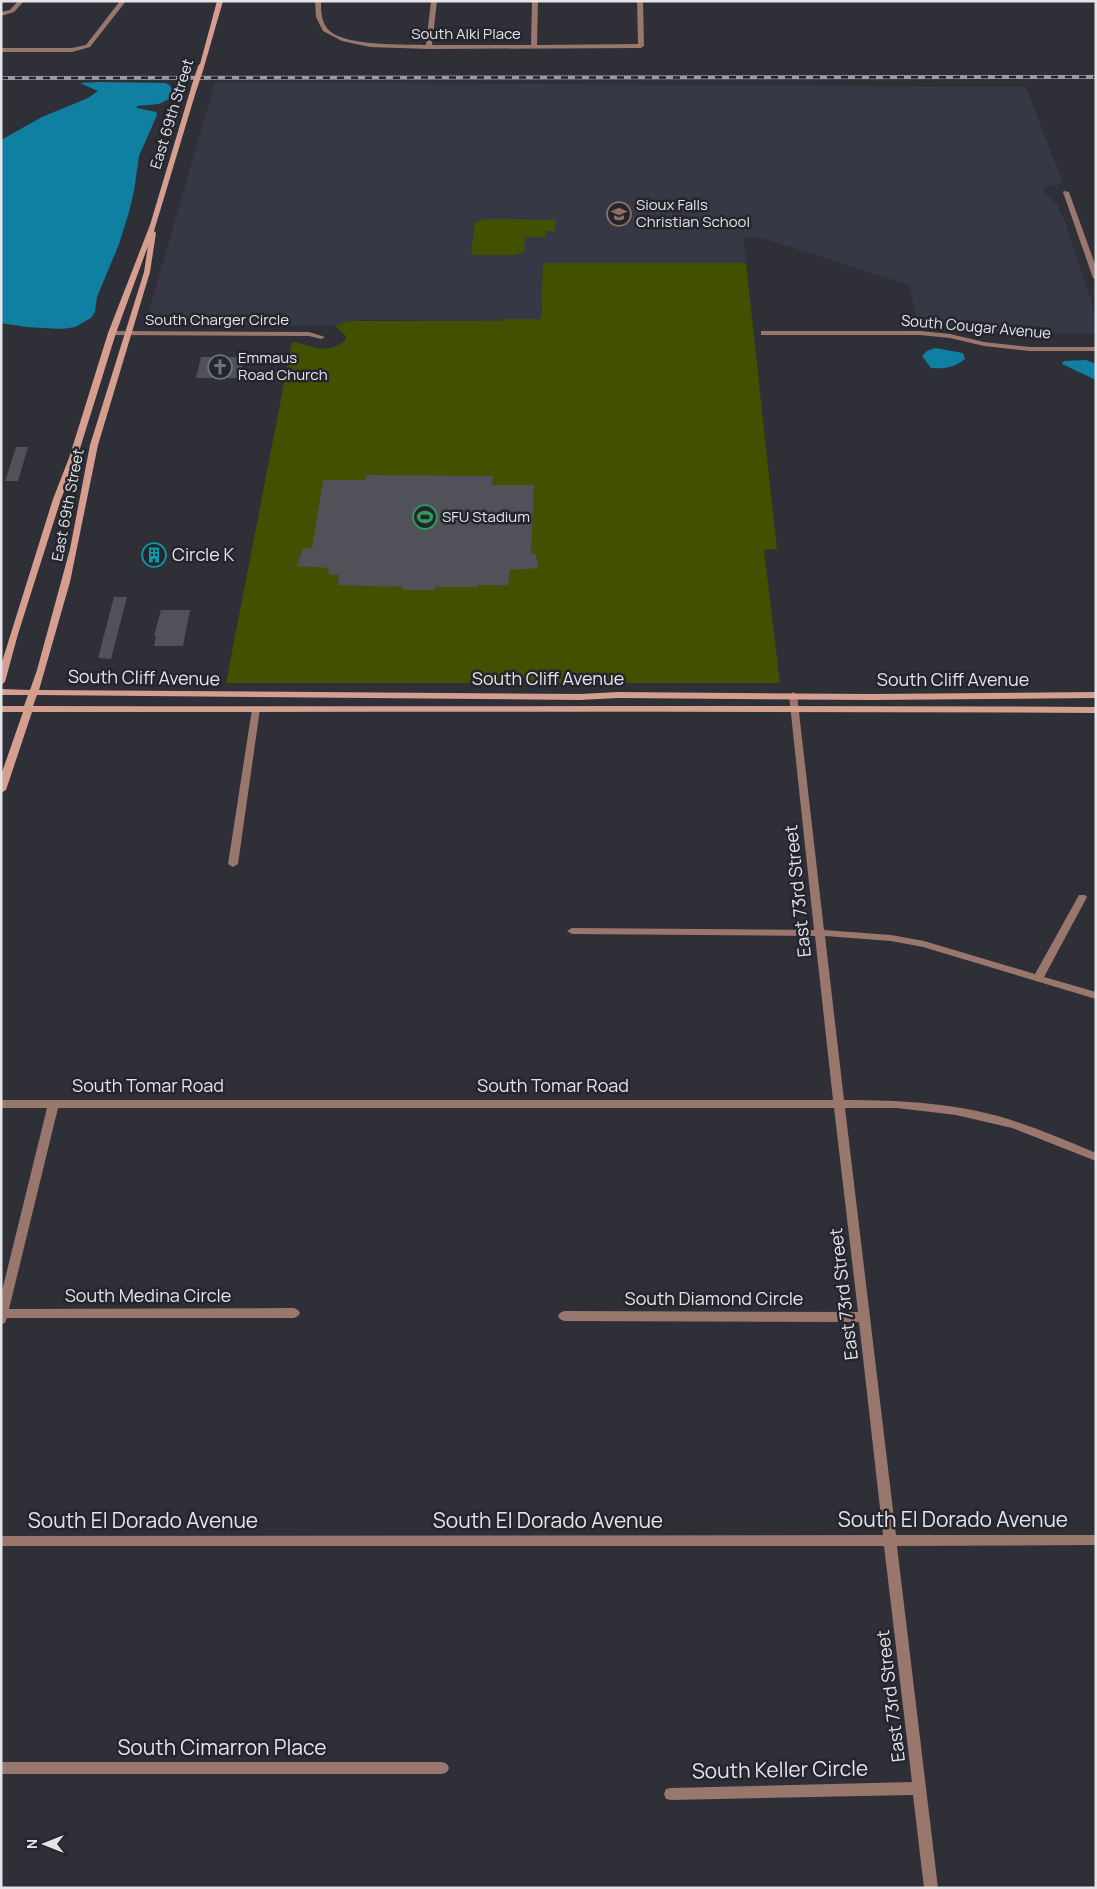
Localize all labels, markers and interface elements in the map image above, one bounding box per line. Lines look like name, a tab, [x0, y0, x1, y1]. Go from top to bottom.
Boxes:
street label: South Alki Place	[411, 23, 521, 44]
street label: East 69th Street	[145, 56, 198, 172]
place label: Sioux Falls Christian School	[636, 194, 750, 232]
school or university icon: Sioux Falls Christian School	[606, 201, 632, 227]
street label: South Charger Circle	[145, 309, 289, 330]
street label: South Cougar Avenue	[900, 309, 1052, 344]
place label: Emmaus Road Church	[238, 347, 328, 385]
church icon: Emmaus Road Church	[207, 354, 233, 380]
street label: East 69th Street	[46, 447, 89, 563]
sports icon: SFU Stadium	[412, 504, 438, 530]
place label: SFU Stadium	[442, 506, 530, 527]
building icon: Circle K	[141, 542, 167, 568]
place label: Circle K	[172, 542, 234, 566]
street label: South Cliff Avenue	[68, 664, 220, 690]
street label: South Cliff Avenue	[472, 666, 624, 690]
street label: South Cliff Avenue	[877, 667, 1029, 691]
street label: East 73rd Street	[778, 824, 816, 958]
street label: South Tomar Road	[72, 1073, 224, 1097]
street label: South Tomar Road	[477, 1073, 629, 1097]
street label: East 73rd Street	[823, 1227, 863, 1362]
street label: South Medina Circle	[65, 1283, 231, 1307]
street label: South Diamond Circle	[625, 1286, 803, 1310]
street label: South El Dorado Avenue	[838, 1505, 1068, 1533]
street label: South El Dorado Avenue	[28, 1506, 258, 1534]
street label: South El Dorado Avenue	[433, 1506, 663, 1534]
street label: East 73rd Street	[870, 1629, 910, 1764]
street label: South Cimarron Place	[117, 1733, 327, 1761]
street label: South Keller Circle	[692, 1753, 868, 1785]
north arrow	[20, 1819, 70, 1869]
text: N	[22, 1839, 41, 1849]

